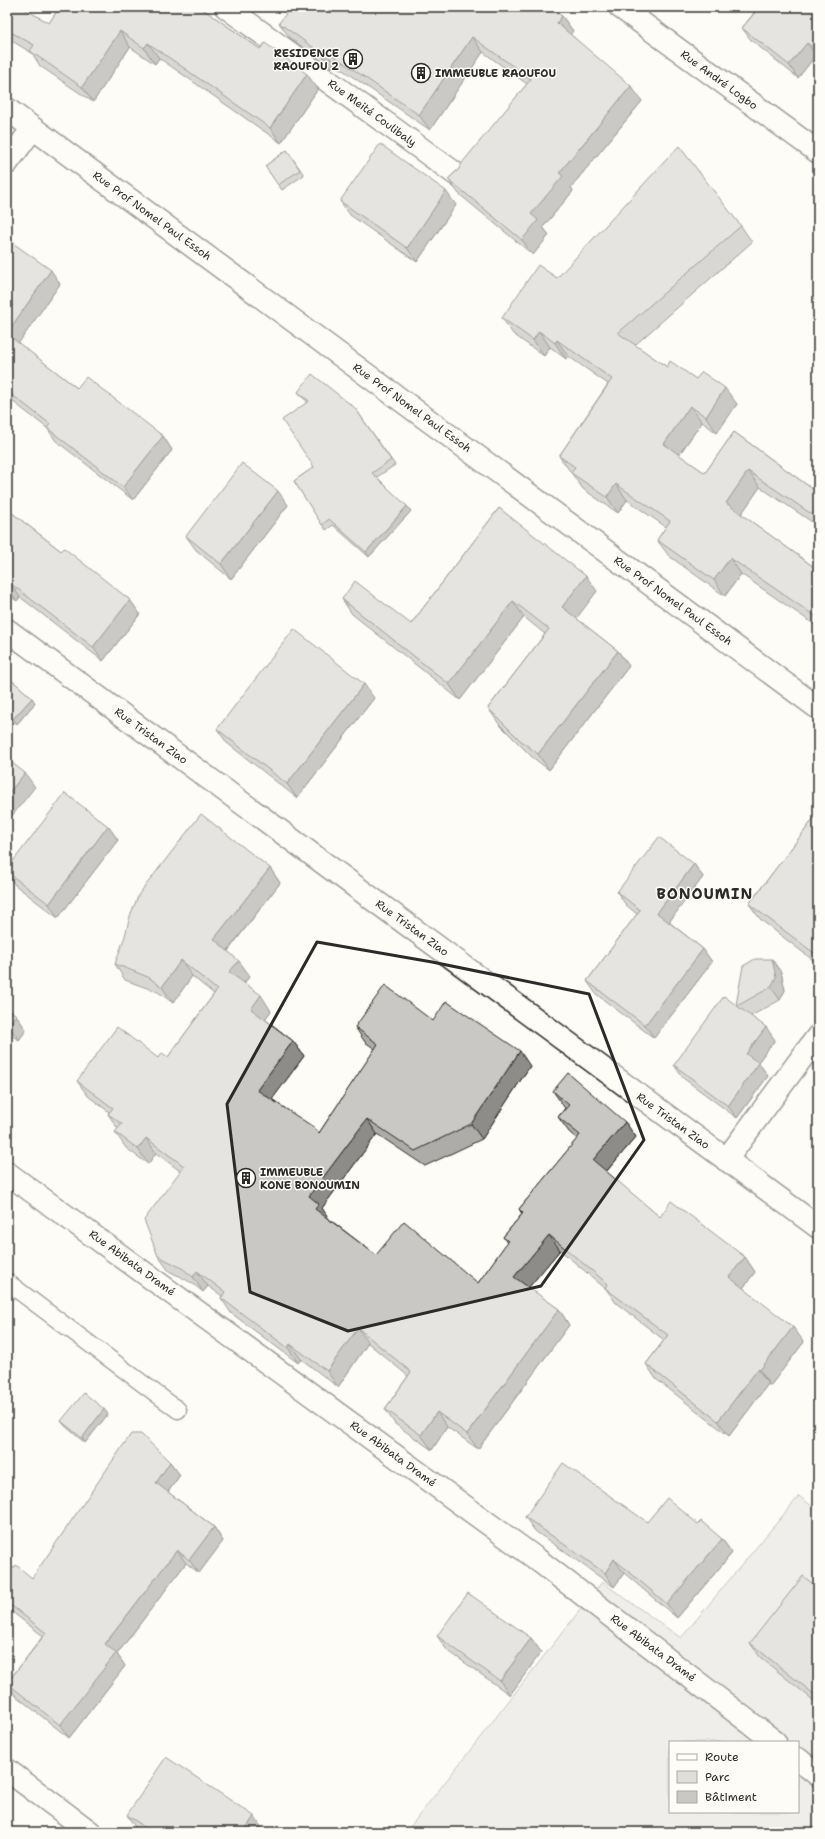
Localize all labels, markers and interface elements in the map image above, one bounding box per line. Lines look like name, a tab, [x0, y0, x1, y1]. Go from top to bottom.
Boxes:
place label: RESIDENCE RAOUFOU 2	[273, 46, 339, 74]
street label: Rue André Logbo	[677, 47, 761, 113]
building icon: RESIDENCE RAOUFOU 2	[342, 48, 364, 70]
building icon: IMMEUBLE RAOUFOU	[410, 62, 432, 84]
place label: IMMEUBLE RAOUFOU	[435, 66, 556, 81]
street label: Rue Meité Coulibaly	[325, 76, 419, 150]
street label: Rue Prof Nomel Paul Essoh	[90, 168, 214, 264]
street label: Rue Prof Nomel Paul Essoh	[350, 360, 474, 456]
street label: Rue Prof Nomel Paul Essoh	[611, 553, 735, 649]
street label: Rue Tristan Ziao	[111, 704, 191, 768]
district label: BONOUMIN	[657, 884, 753, 904]
street label: Rue Tristan Ziao	[372, 896, 452, 960]
street label: Rue Tristan Ziao	[633, 1089, 713, 1153]
place label: IMMEUBLE KONE BONOUMIN	[260, 1165, 360, 1193]
building icon: IMMEUBLE KONE BONOUMIN	[235, 1167, 257, 1189]
street label: Rue Abibata Dramé	[86, 1227, 178, 1299]
street label: Rue Abibata Dramé	[347, 1418, 439, 1490]
street label: Rue Abibata Dramé	[607, 1611, 699, 1685]
legend	[669, 1741, 799, 1813]
text: Route	[705, 1749, 739, 1765]
text: Parc	[705, 1769, 730, 1785]
text: Bâtiment	[705, 1789, 757, 1805]

